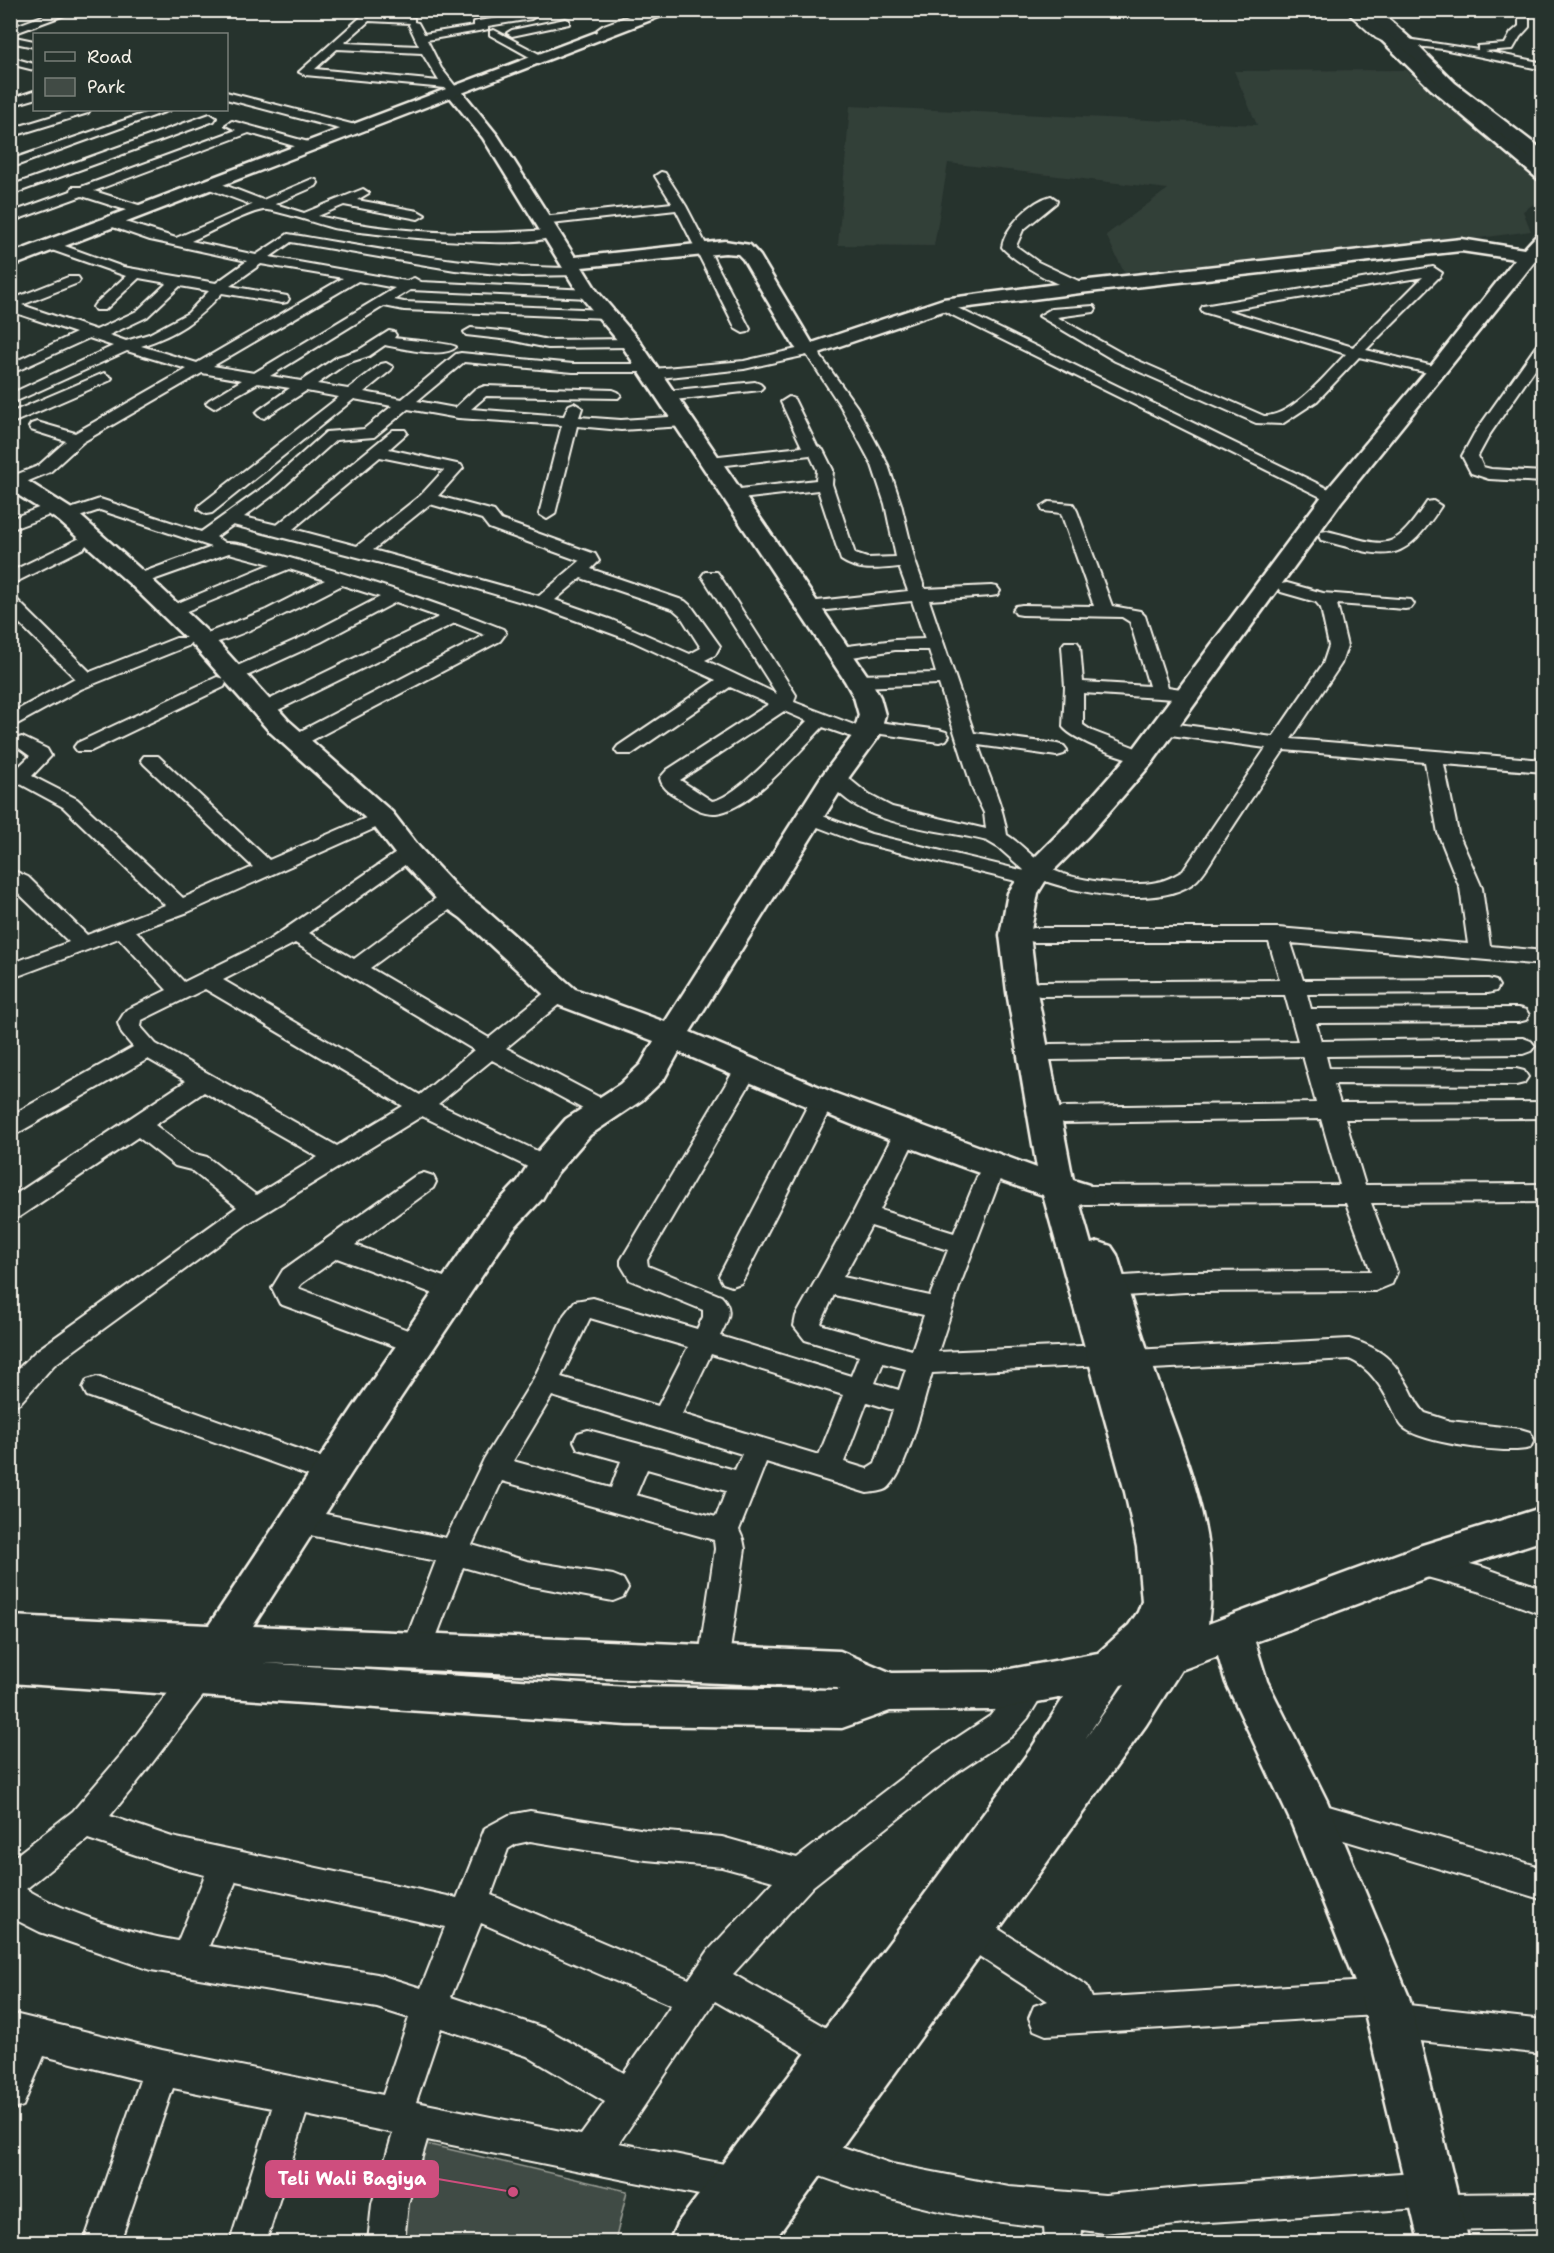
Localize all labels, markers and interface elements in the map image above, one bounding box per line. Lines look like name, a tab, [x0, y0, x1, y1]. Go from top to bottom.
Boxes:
legend	[33, 33, 228, 111]
text: Road	[87, 45, 132, 69]
text: Park	[87, 75, 126, 99]
callout: Teli Wali Bagiya	[266, 2161, 438, 2197]
text: Teli Wali Bagiya	[278, 2167, 427, 2191]

